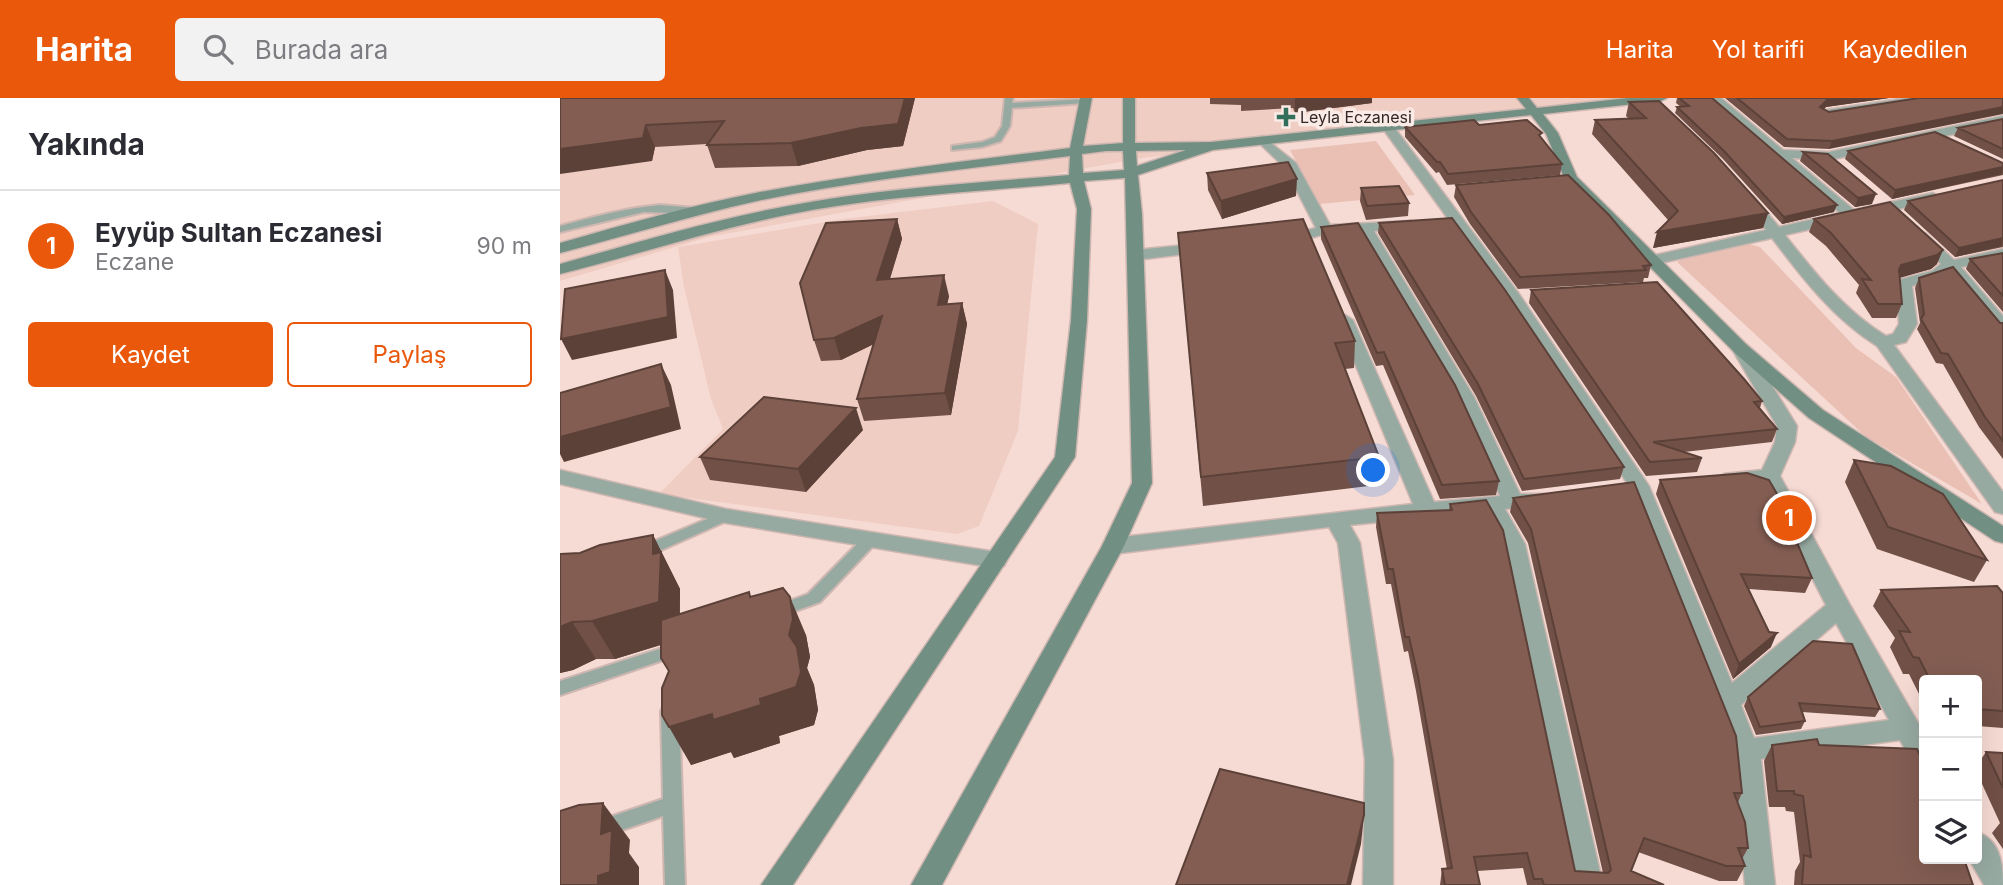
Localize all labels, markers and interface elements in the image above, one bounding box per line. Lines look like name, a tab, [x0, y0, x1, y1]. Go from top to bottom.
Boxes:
search box	[175, 18, 665, 81]
text: Harita	[35, 29, 133, 69]
icon: search	[199, 30, 237, 68]
text: Burada ara	[255, 34, 388, 65]
text: Harita	[1606, 35, 1674, 64]
text: Yol tarifi	[1712, 35, 1805, 64]
text: Kaydedilen	[1843, 35, 1968, 64]
place label: Leyla Eczanesi	[1300, 107, 1412, 127]
marker: Leyla Eczanesi	[1278, 109, 1294, 125]
text: Yakında	[28, 126, 145, 162]
text: Eyyüp Sultan Eczanesi	[95, 217, 382, 248]
text: 1	[46, 232, 56, 260]
text: 90 m	[477, 232, 532, 260]
text: Eczane	[95, 248, 174, 276]
button: Kaydet	[28, 322, 273, 387]
button: Paylaş	[287, 322, 532, 387]
your location	[1356, 453, 1390, 487]
pin: 1	[1766, 492, 1812, 544]
map controls	[1919, 675, 1982, 864]
button: +	[1919, 675, 1982, 738]
button: −	[1919, 738, 1982, 801]
button: layers	[1919, 801, 1982, 864]

